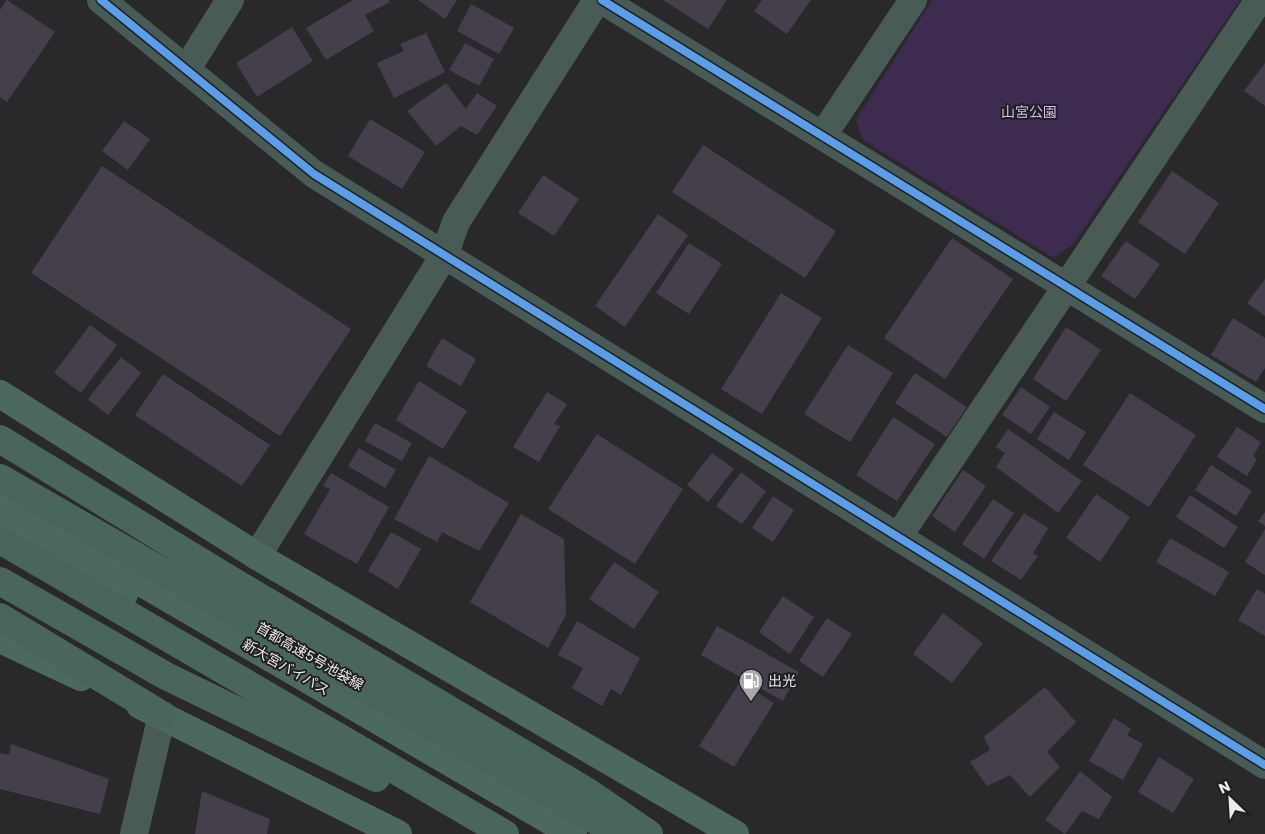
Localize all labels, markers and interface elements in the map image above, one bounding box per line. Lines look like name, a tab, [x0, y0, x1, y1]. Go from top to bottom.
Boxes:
park label: 山宮公園	[1001, 102, 1057, 122]
street label: 首都高速5号池袋線	[253, 617, 367, 695]
street label: 新大宮バイパス	[239, 634, 333, 700]
fuel station icon: 出光	[738, 668, 764, 702]
place label: 出光	[768, 671, 796, 691]
north arrow	[1205, 774, 1255, 824]
text: N	[1216, 776, 1234, 799]

